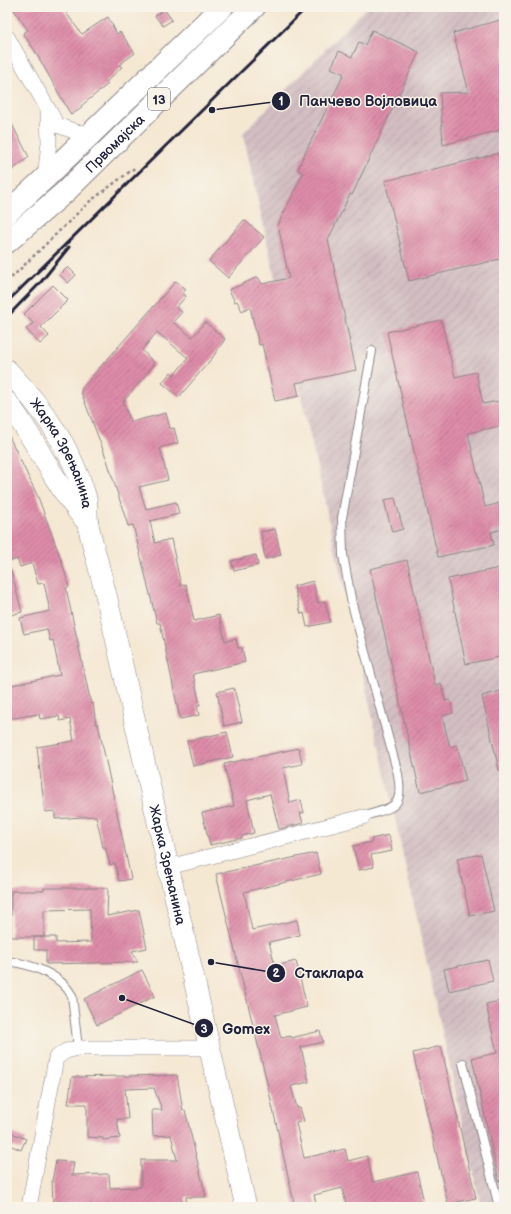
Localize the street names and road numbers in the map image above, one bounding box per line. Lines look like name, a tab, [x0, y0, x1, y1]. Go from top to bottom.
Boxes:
road number: 13	[148, 88, 170, 110]
street label: Првомајска	[82, 111, 149, 177]
street label: Жарка Зрењанина	[26, 395, 95, 510]
street label: Жарка Зрењанина	[145, 803, 189, 927]

